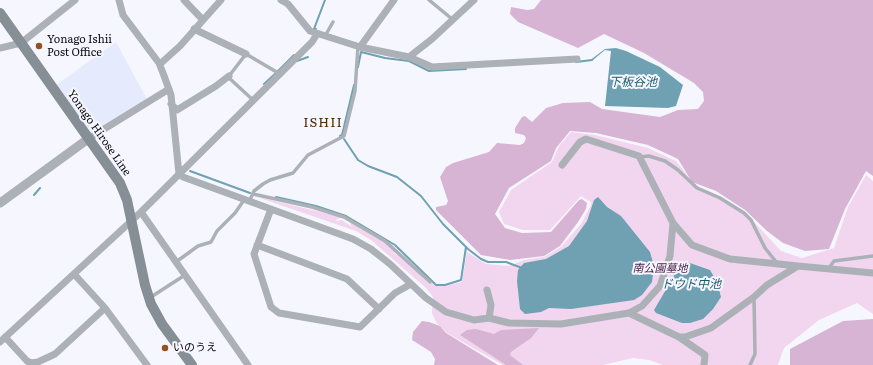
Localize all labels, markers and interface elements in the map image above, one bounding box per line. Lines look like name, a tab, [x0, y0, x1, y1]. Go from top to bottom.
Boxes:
place label: Yonago Ishii Post Office	[47, 33, 112, 59]
marker: Yonago Ishii Post Office	[34, 41, 44, 51]
water label: 下板谷池	[609, 75, 657, 89]
street label: Yonago Hirose Line	[64, 88, 134, 178]
district label: ISHII	[303, 115, 343, 131]
park label: 南公園墓地	[633, 262, 687, 276]
water label: ドウド中池	[661, 277, 721, 291]
place label: いのうえ	[173, 341, 217, 355]
marker: いのうえ	[160, 343, 170, 353]

